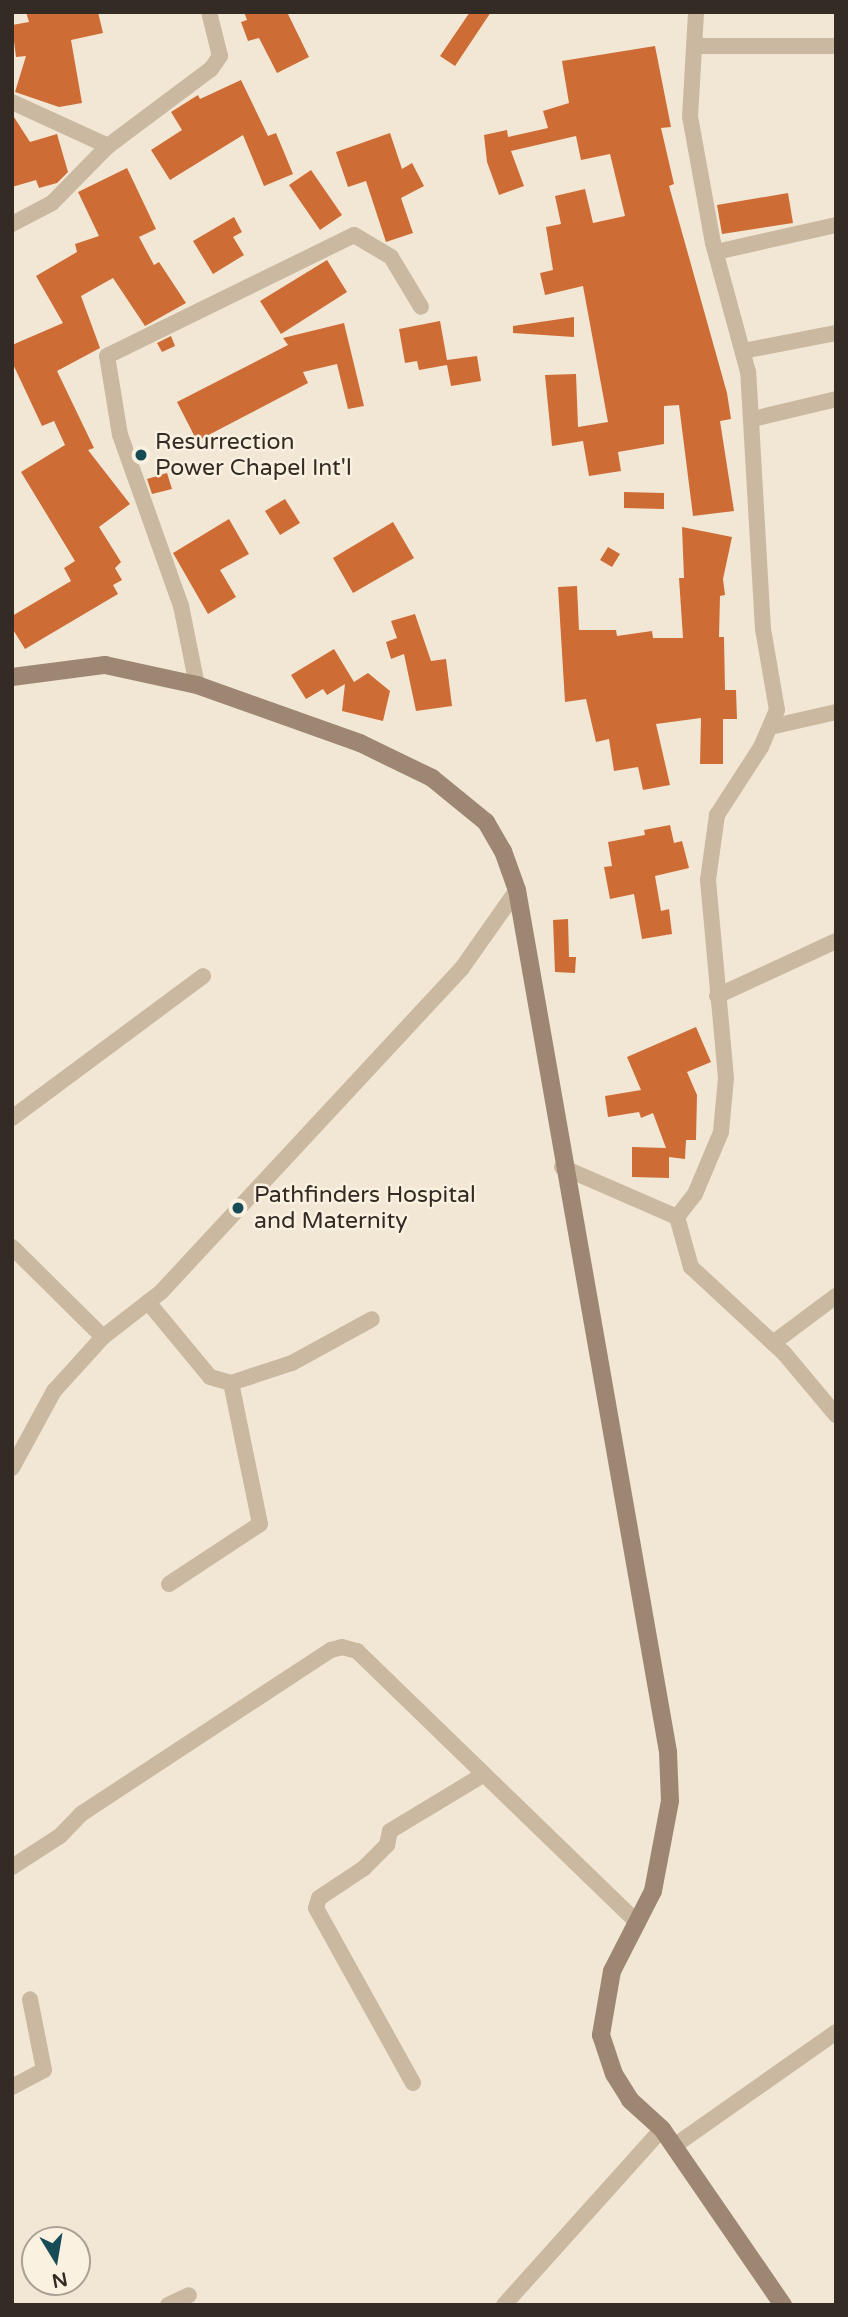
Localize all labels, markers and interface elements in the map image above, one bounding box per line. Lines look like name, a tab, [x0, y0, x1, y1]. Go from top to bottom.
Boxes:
place label: Resurrection Power Chapel Int'l	[155, 428, 352, 482]
marker: Resurrection Power Chapel Int'l	[133, 447, 149, 463]
place label: Pathfinders Hospital and Maternity	[254, 1181, 476, 1235]
marker: Pathfinders Hospital and Maternity	[228, 1198, 248, 1218]
north arrow	[21, 2226, 91, 2296]
text: N	[50, 2267, 69, 2292]

